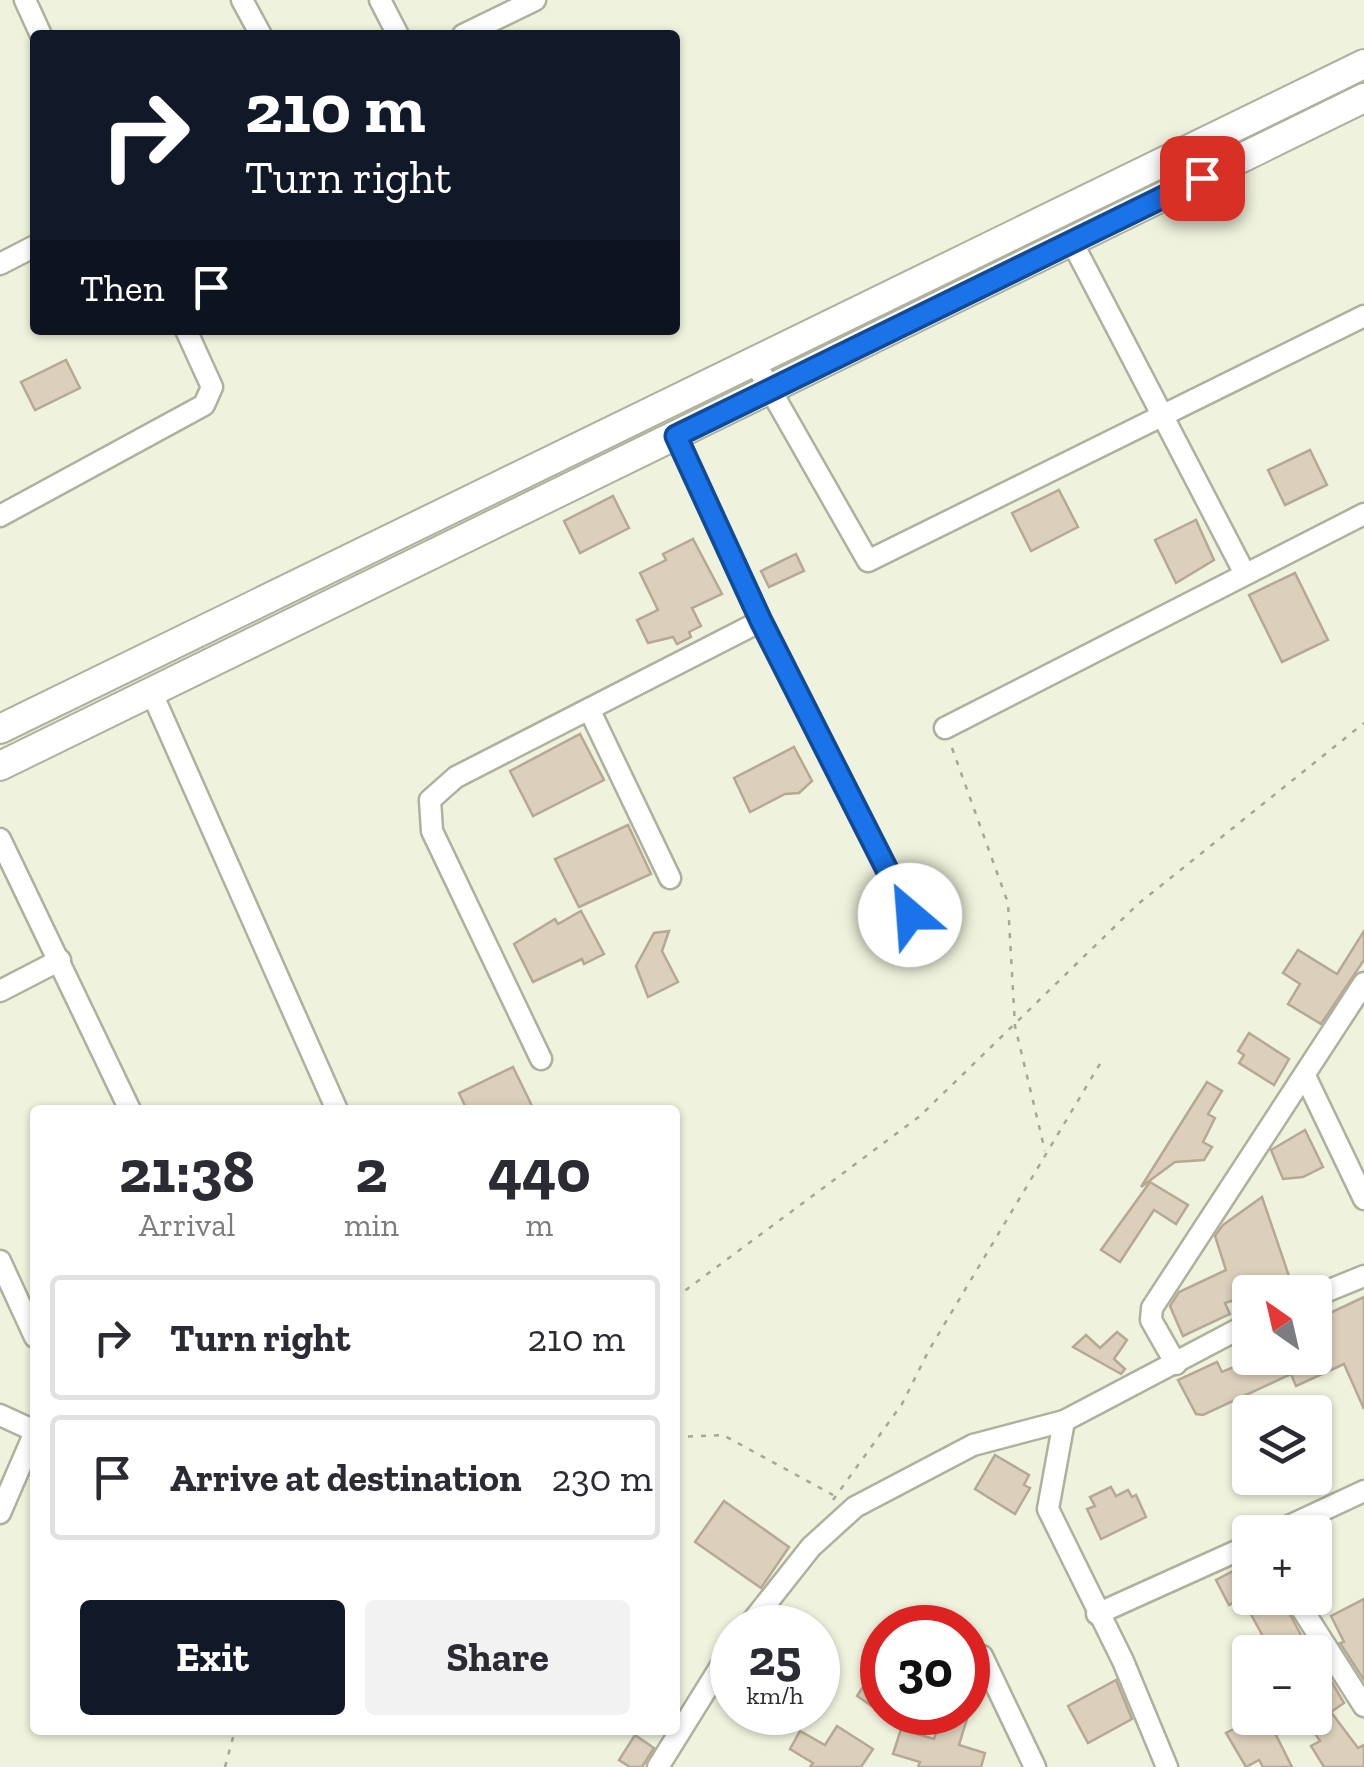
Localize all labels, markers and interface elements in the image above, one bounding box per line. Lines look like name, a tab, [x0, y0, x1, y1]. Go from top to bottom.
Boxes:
text: 210 m	[245, 66, 426, 150]
icon: right	[80, 70, 210, 200]
pin	[1160, 136, 1245, 221]
text: Turn right	[245, 151, 451, 205]
icon: arrive	[1175, 151, 1230, 206]
icon: arrive	[184, 260, 239, 315]
text: Then	[80, 265, 164, 311]
position arrow	[858, 863, 962, 967]
text: 21:38	[119, 1135, 255, 1207]
text: 2	[355, 1135, 387, 1207]
text: 440	[488, 1135, 591, 1207]
text: Arrival	[139, 1206, 235, 1244]
text: min	[344, 1206, 399, 1244]
text: m	[526, 1206, 553, 1244]
north arrow	[1232, 1275, 1332, 1375]
map controls	[1232, 1275, 1332, 1735]
icon: right	[85, 1310, 140, 1365]
text: Turn right	[170, 1315, 350, 1361]
text: 210 m	[527, 1315, 625, 1361]
button: layers	[1232, 1395, 1332, 1495]
icon: arrive	[85, 1450, 140, 1505]
text: Arrive at destination	[170, 1455, 521, 1501]
text: 230 m	[551, 1455, 653, 1501]
button: +	[1232, 1515, 1332, 1615]
button: Exit	[80, 1600, 345, 1715]
button: Share	[365, 1600, 630, 1715]
speed limit sign: 30	[860, 1605, 990, 1735]
text: 25	[749, 1628, 801, 1688]
button: −	[1232, 1635, 1332, 1735]
text: km/h	[746, 1680, 804, 1710]

